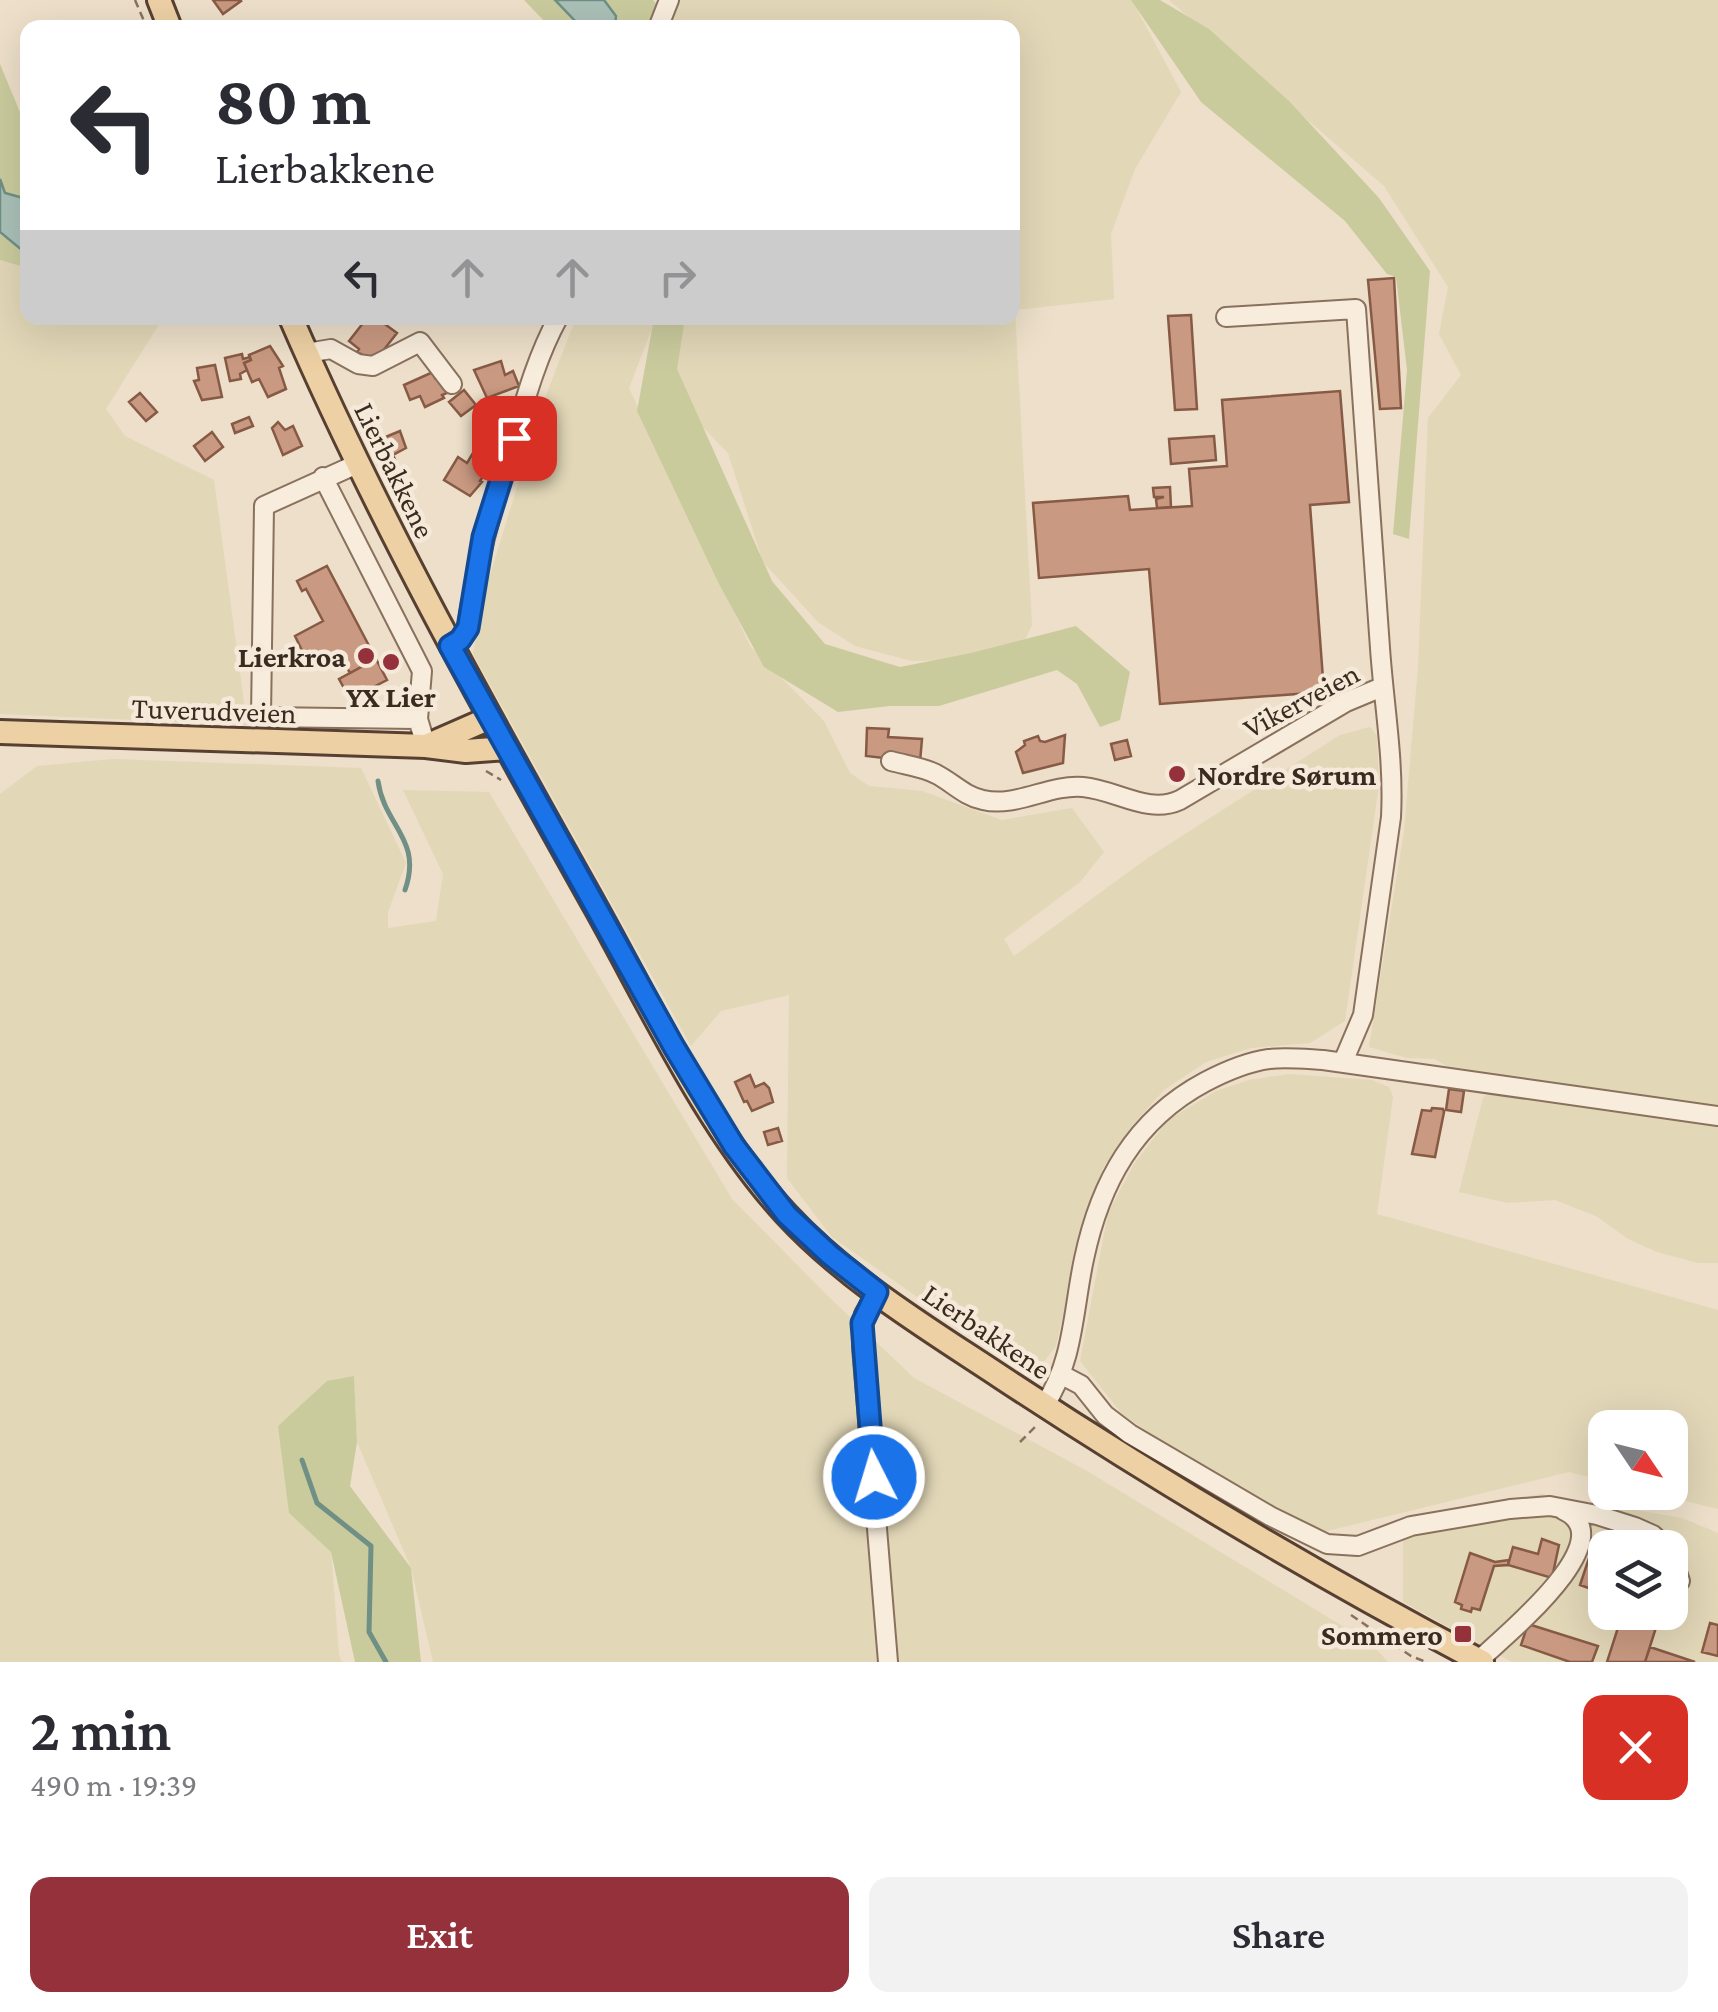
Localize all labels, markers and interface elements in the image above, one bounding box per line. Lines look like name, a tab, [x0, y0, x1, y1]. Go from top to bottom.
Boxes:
icon: left	[50, 60, 180, 190]
text: 80 m	[215, 61, 371, 139]
text: Lierbakkene	[215, 143, 435, 193]
icon: left	[335, 250, 390, 305]
icon: ahead	[440, 250, 495, 305]
icon: ahead	[545, 250, 600, 305]
icon: right	[650, 250, 705, 305]
pin	[472, 396, 557, 481]
street label: Lierbakkene	[348, 397, 442, 543]
icon: arrive	[487, 411, 542, 466]
place label: Lierkroa	[238, 640, 346, 673]
marker: Lierkroa	[355, 645, 377, 667]
marker: YX Lier	[380, 651, 402, 673]
street label: Vikerveien	[1237, 656, 1365, 744]
place label: YX Lier	[346, 680, 436, 713]
street label: Tuverudveien	[131, 691, 297, 729]
place label: Nordre Sørum	[1197, 758, 1377, 791]
marker: Nordre Sørum	[1166, 763, 1188, 785]
street label: Lierbakkene	[917, 1276, 1057, 1386]
north arrow	[1588, 1410, 1688, 1510]
map controls	[1588, 1410, 1688, 1630]
position arrow	[822, 1425, 926, 1529]
button: layers	[1588, 1530, 1688, 1630]
place label: Sommero	[1321, 1618, 1443, 1651]
marker: Sommero	[1452, 1623, 1474, 1645]
button: close	[1583, 1695, 1688, 1800]
text: 2 min	[30, 1696, 171, 1763]
text: 490 m · 19:39	[30, 1767, 197, 1803]
button: Exit	[30, 1877, 849, 1992]
button: Share	[869, 1877, 1688, 1992]

